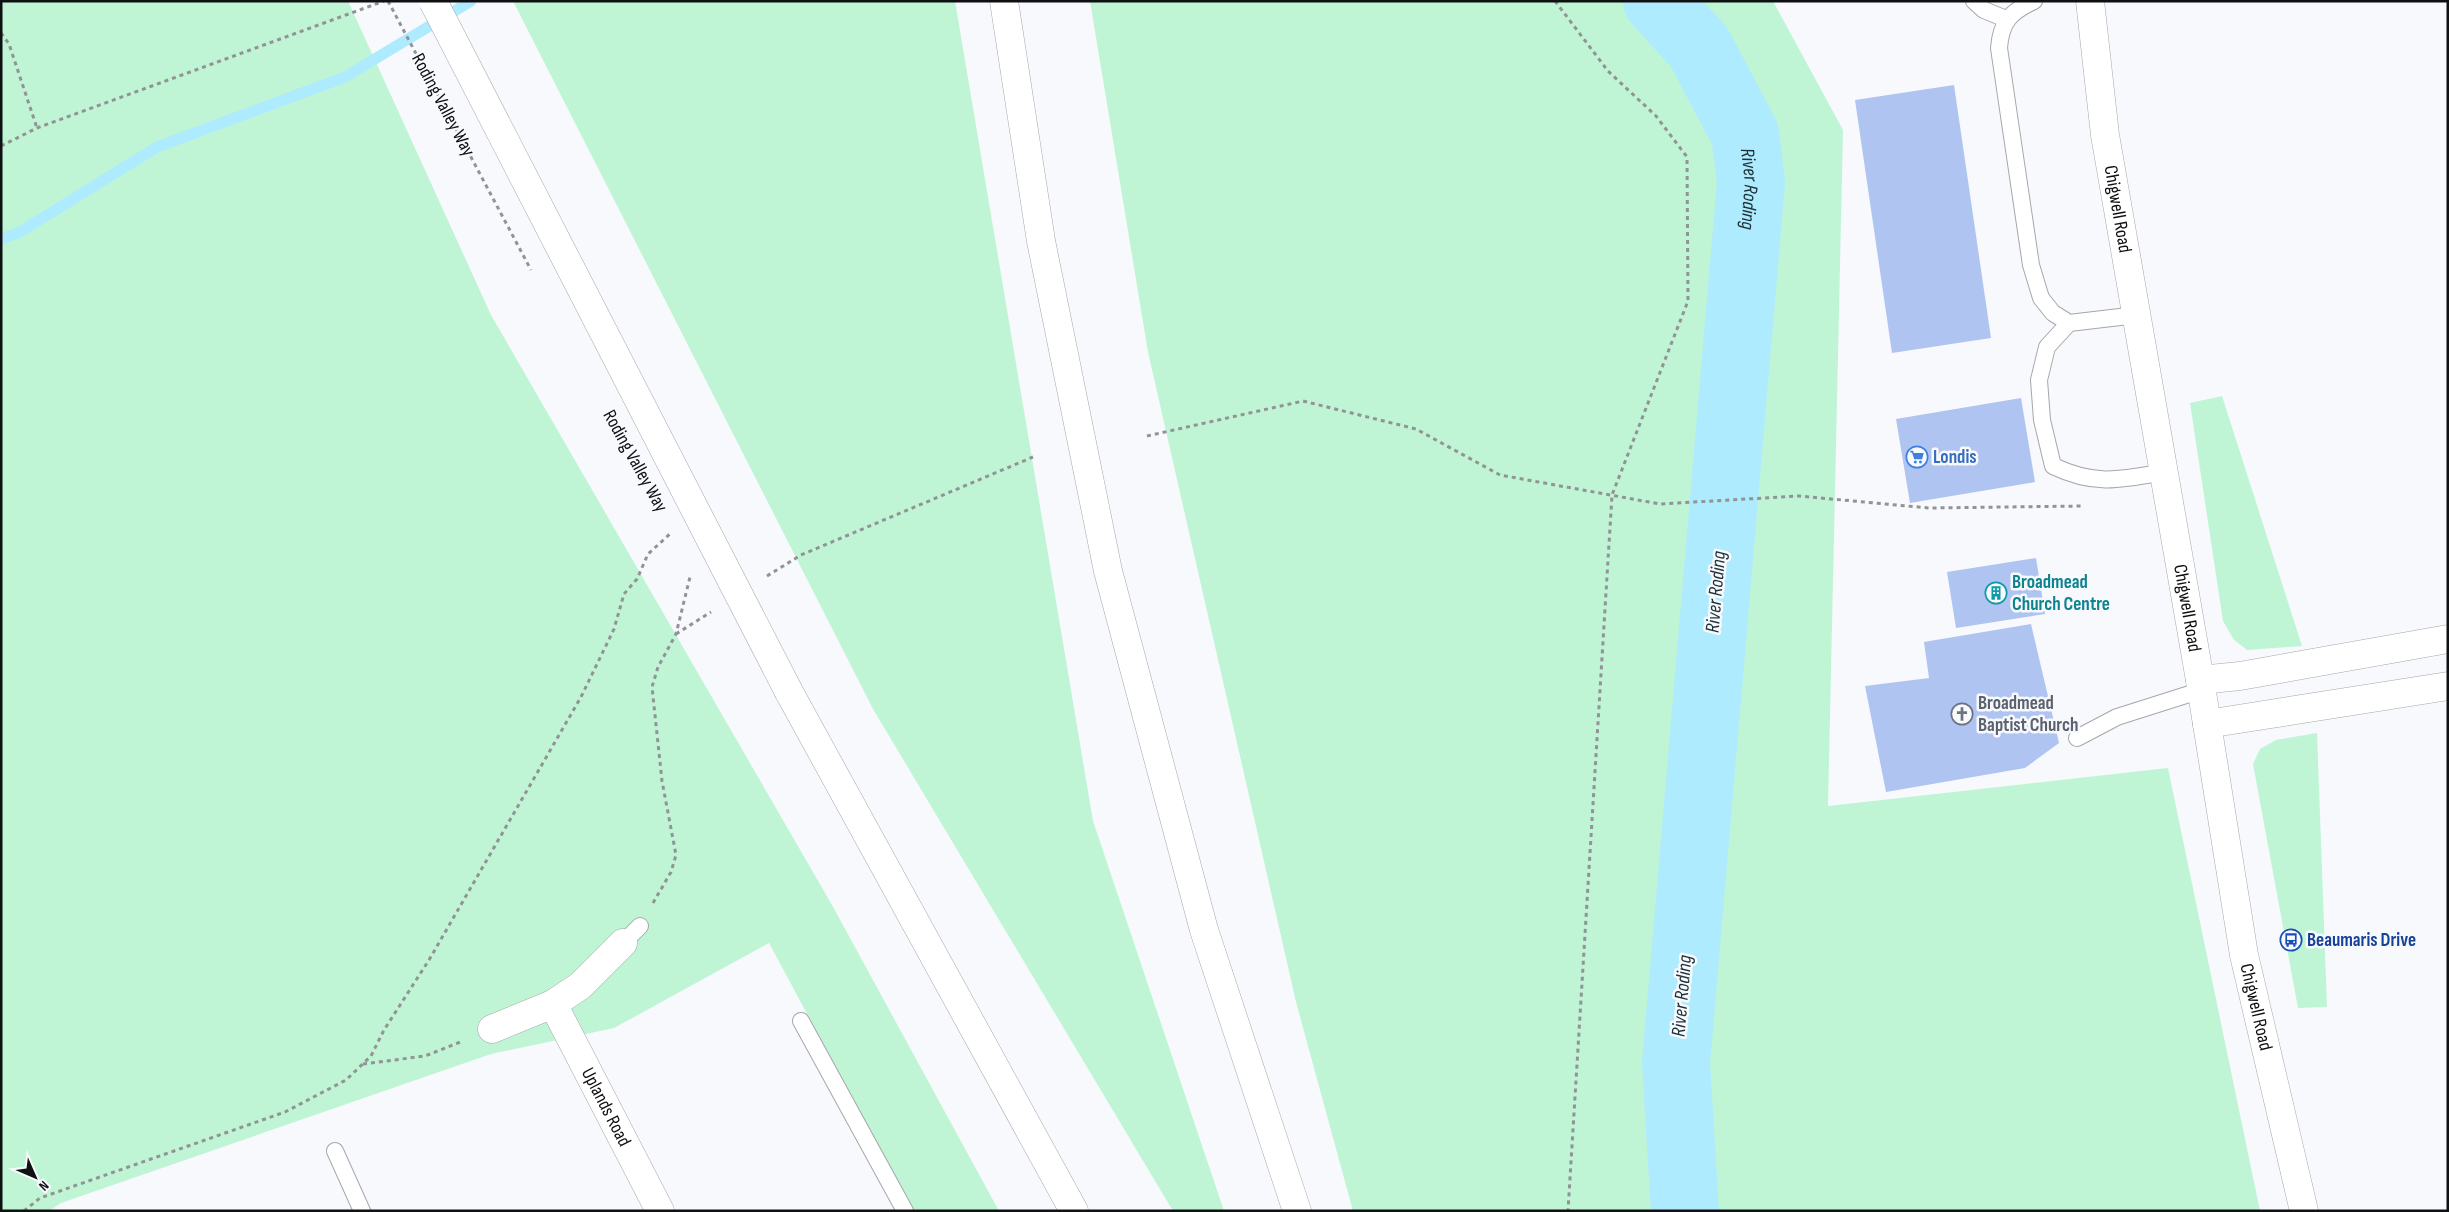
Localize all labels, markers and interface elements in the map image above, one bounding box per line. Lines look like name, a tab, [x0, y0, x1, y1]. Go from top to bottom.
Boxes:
street label: Roding Valley Way	[406, 50, 480, 161]
water label: River Roding	[1735, 147, 1763, 231]
street label: Chigwell Road	[2099, 164, 2137, 255]
street label: Roding Valley Way	[598, 406, 673, 517]
supermarket icon: Londis	[1905, 445, 1929, 469]
place label: Londis	[1933, 446, 1977, 469]
water label: River Roding	[1700, 550, 1732, 634]
street label: Chigwell Road	[2169, 563, 2206, 654]
place label: Broadmead Church Centre	[2012, 571, 2110, 616]
building icon: Broadmead Church Centre	[1984, 581, 2008, 605]
place label: Broadmead Baptist Church	[1978, 692, 2078, 737]
church icon: Broadmead Baptist Church	[1950, 702, 1974, 726]
bus stop icon: Beaumaris Drive	[2279, 928, 2303, 952]
place label: Beaumaris Drive	[2307, 929, 2416, 952]
water label: River Roding	[1666, 954, 1698, 1038]
street label: Chigwell Road	[2235, 961, 2277, 1053]
street label: Uplands Road	[576, 1064, 636, 1150]
north arrow	[10, 1152, 60, 1202]
text: N	[35, 1177, 52, 1194]

